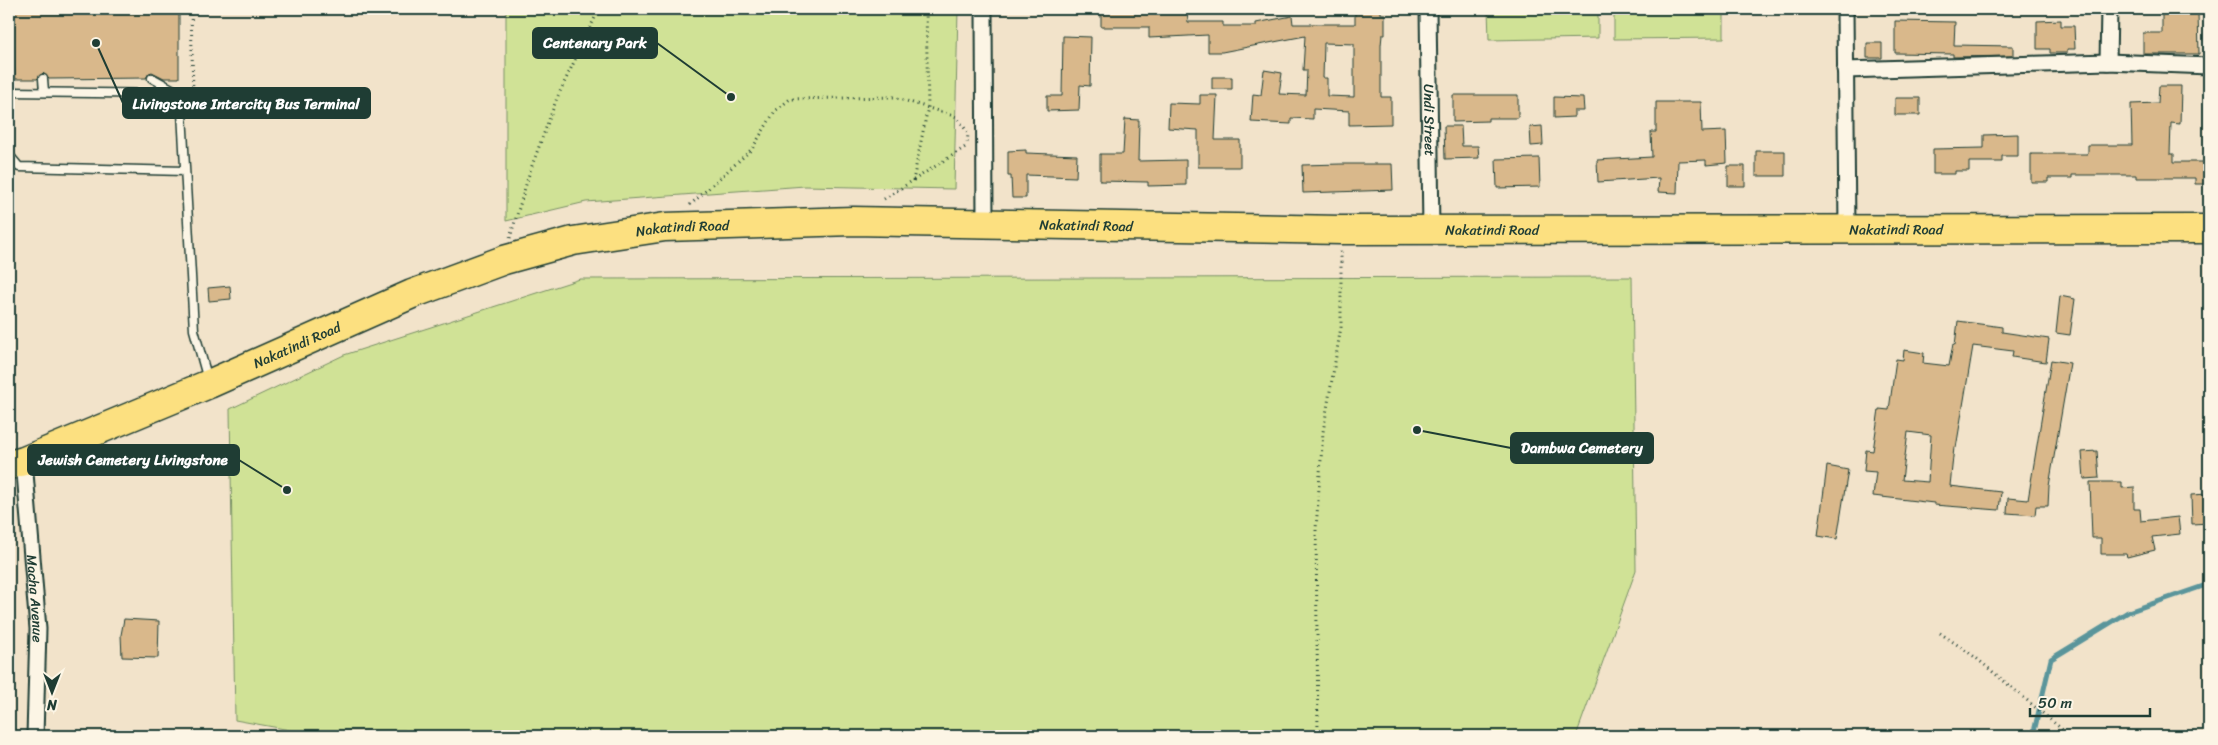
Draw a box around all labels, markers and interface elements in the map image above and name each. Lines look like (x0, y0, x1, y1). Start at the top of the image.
callout: Centenary Park (533, 28, 657, 58)
text: Centenary Park (542, 30, 648, 56)
street label: Undi Street (1417, 84, 1442, 156)
callout: Livingstone Intercity Bus Terminal (123, 88, 370, 118)
text: Livingstone Intercity Bus Terminal (132, 91, 360, 117)
street label: Nakatindi Road (634, 212, 731, 244)
street label: Nakatindi Road (1039, 212, 1135, 239)
street label: Nakatindi Road (1445, 217, 1541, 242)
street label: Nakatindi Road (1849, 217, 1945, 242)
street label: Nakatindi Road (249, 314, 346, 375)
callout: Dambwa Cemetery (1511, 433, 1653, 463)
text: Dambwa Cemetery (1521, 435, 1644, 461)
callout: Jewish Cemetery Livingstone (28, 445, 239, 475)
text: Jewish Cemetery Livingstone (37, 447, 229, 473)
street label: Macha Avenue (19, 554, 51, 643)
north arrow (28, 668, 78, 718)
scale bar (2030, 685, 2150, 717)
text: 50 m (2038, 690, 2073, 716)
text: N (47, 692, 58, 717)

